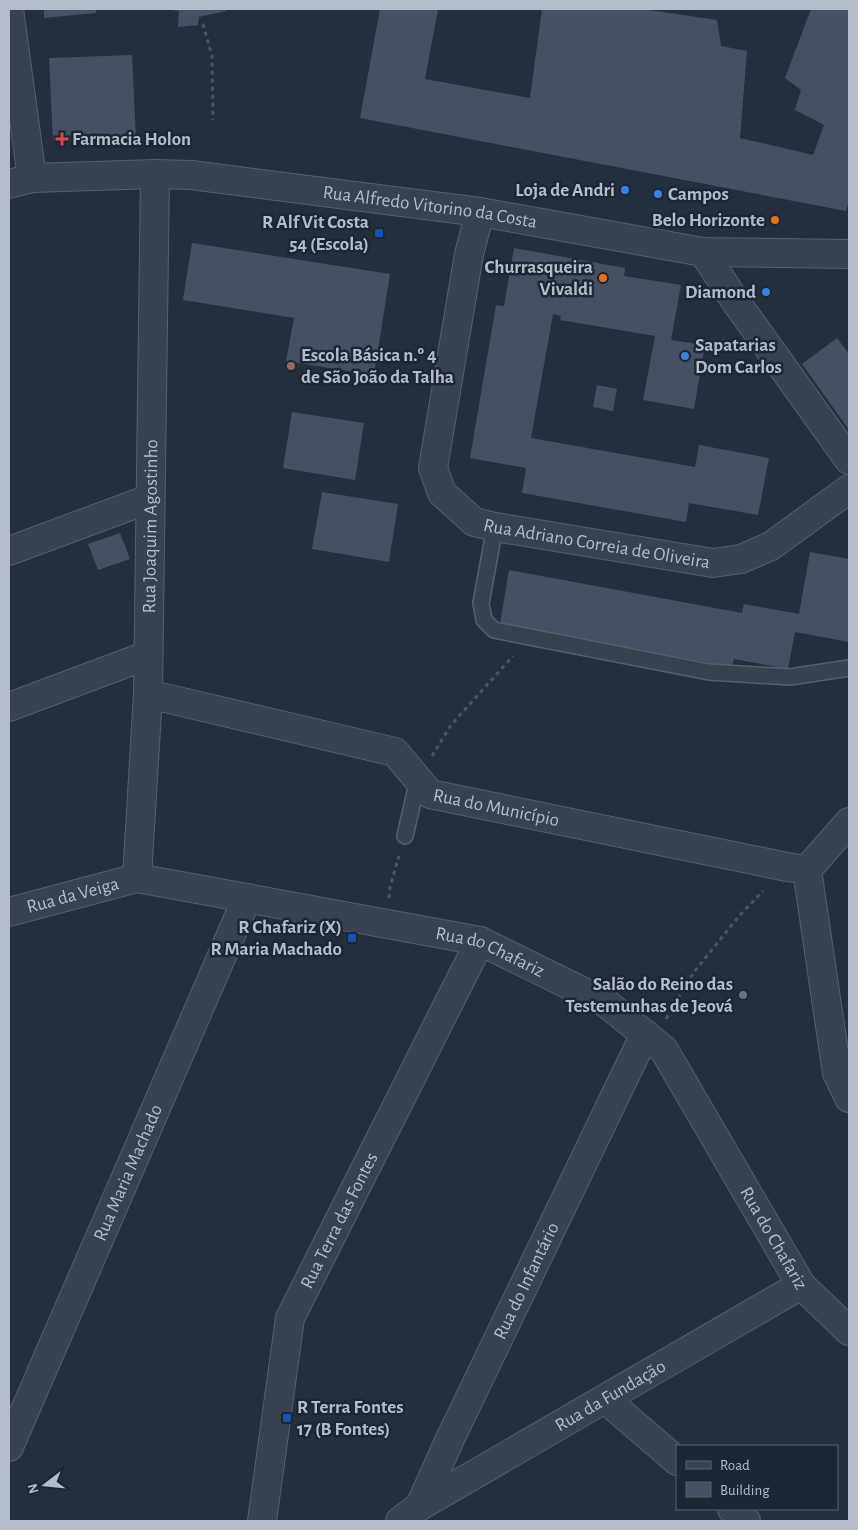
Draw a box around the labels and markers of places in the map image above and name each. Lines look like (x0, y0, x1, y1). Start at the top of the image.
place label: Farmacia Holon (72, 130, 191, 149)
marker: Farmacia Holon (56, 133, 68, 145)
place label: Loja de Andri (515, 181, 615, 200)
marker: Loja de Andri (619, 184, 631, 196)
place label: Campos (668, 185, 729, 204)
marker: Campos (652, 188, 664, 200)
place label: Belo Horizonte (652, 211, 765, 230)
place label: R Alf Vit Costa 54 (Escola) (262, 213, 369, 254)
marker: Belo Horizonte (769, 214, 781, 226)
marker: R Alf Vit Costa 54 (Escola) (373, 227, 385, 239)
place label: Churrasqueira Vivaldi (484, 258, 593, 299)
marker: Churrasqueira Vivaldi (597, 272, 609, 284)
place label: Diamond (685, 283, 756, 302)
marker: Diamond (760, 286, 772, 298)
place label: Sapatarias Dom Carlos (695, 336, 782, 377)
place label: Escola Básica n.º 4 de São João da Talha (301, 346, 454, 387)
marker: Sapatarias Dom Carlos (679, 350, 691, 362)
marker: Escola Básica n.º 4 de São João da Talha (285, 360, 297, 372)
place label: R Chafariz (X) R Maria Machado (210, 918, 342, 959)
marker: R Chafariz (X) R Maria Machado (346, 932, 358, 944)
place label: Salão do Reino das Testemunhas de Jeová (565, 975, 733, 1016)
marker: Salão do Reino das Testemunhas de Jeová (737, 989, 749, 1001)
place label: R Terra Fontes 17 (B Fontes) (297, 1398, 404, 1439)
marker: R Terra Fontes 17 (B Fontes) (281, 1412, 293, 1424)

